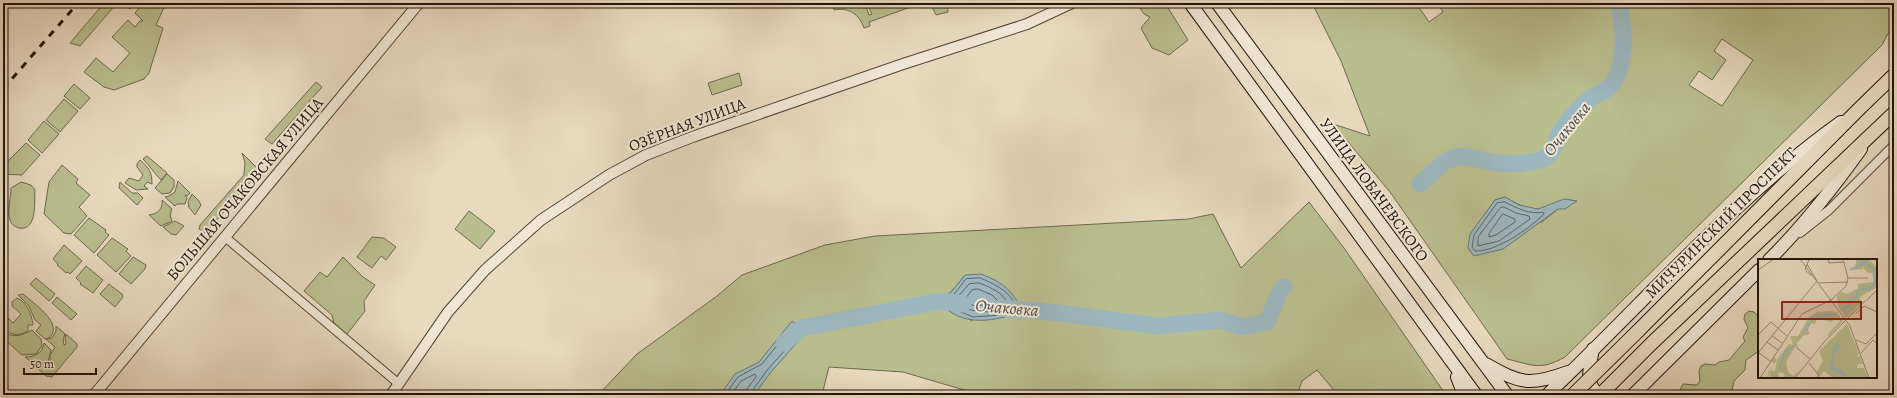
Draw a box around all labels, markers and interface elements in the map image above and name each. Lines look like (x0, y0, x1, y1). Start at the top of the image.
street label: БОЛЬШАЯ ОЧАКОВСКАЯ УЛИЦА (162, 92, 329, 285)
street label: ОЗЁРНАЯ УЛИЦА (625, 92, 749, 157)
water label: Очаковка (1538, 97, 1596, 161)
street label: УЛИЦА ЛОБАЧЕВСКОГО (1314, 114, 1434, 266)
street label: МИЧУРИНСКИЙ ПРОСПЕКТ (1640, 142, 1802, 304)
inset map (1758, 259, 1877, 378)
water label: Очаковка (974, 294, 1040, 322)
scale bar (24, 350, 96, 376)
text: 50 m (30, 356, 54, 372)

